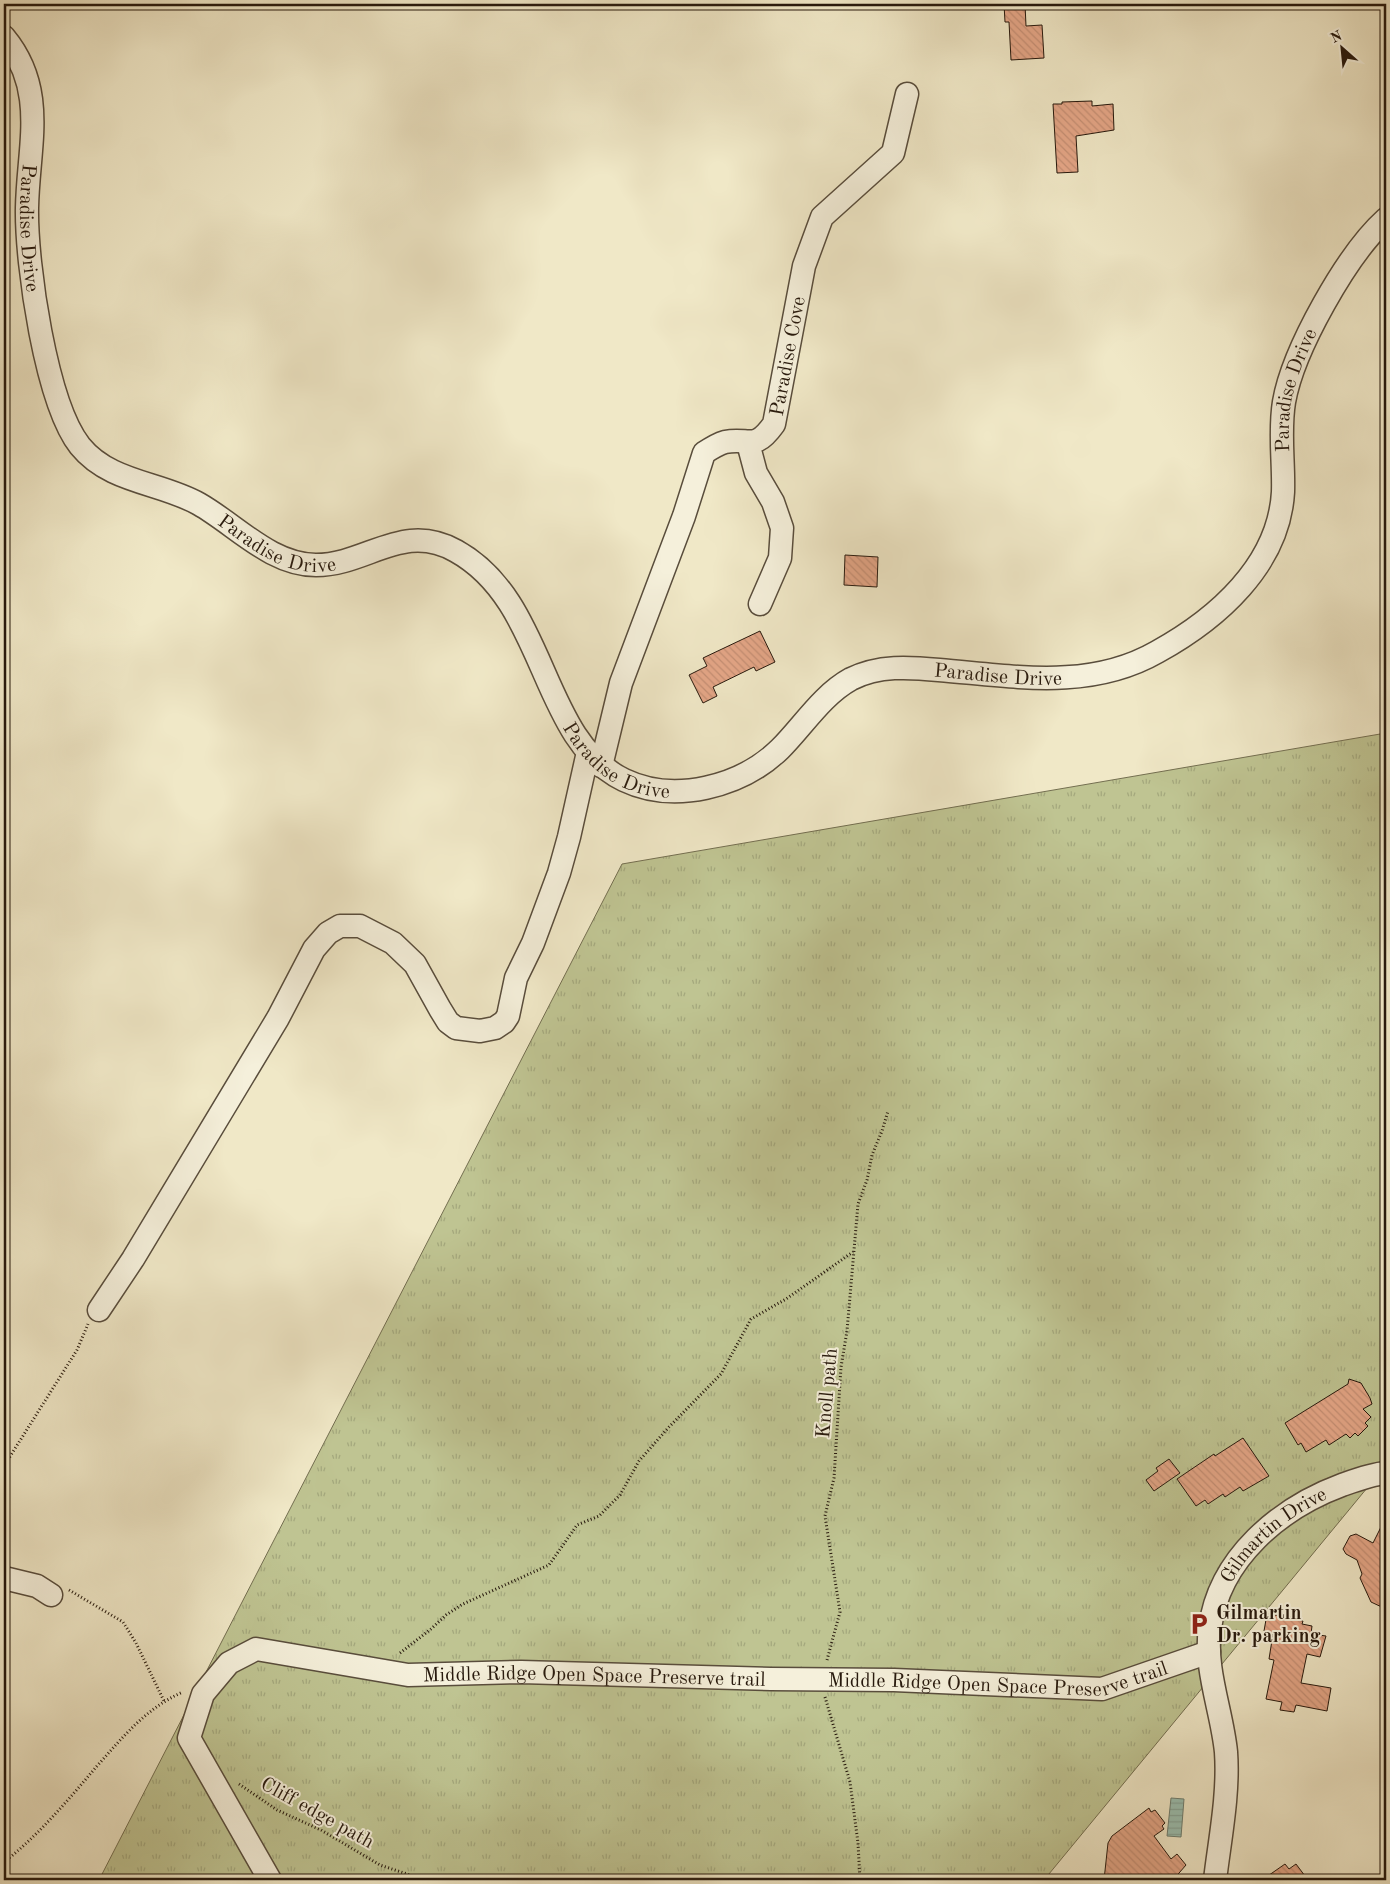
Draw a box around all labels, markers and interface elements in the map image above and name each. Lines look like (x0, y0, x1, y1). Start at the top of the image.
north arrow (1318, 22, 1368, 72)
text: N (1329, 29, 1345, 46)
street label: Paradise Drive (15, 163, 42, 293)
street label: Paradise Cove (768, 295, 810, 418)
street label: Paradise Drive (1274, 326, 1321, 452)
street label: Paradise Drive (213, 512, 338, 577)
street label: Paradise Drive (933, 662, 1062, 690)
street label: Paradise Drive (558, 719, 670, 803)
street label: Knoll path (814, 1347, 842, 1439)
street label: Gilmartin Drive (1218, 1485, 1330, 1587)
place label: Gilmartin Dr. parking (1216, 1604, 1321, 1647)
parking icon: Gilmartin Dr. parking (1186, 1611, 1212, 1637)
street label: Middle Ridge Open Space Preserve trail (828, 1659, 1170, 1701)
street label: Middle Ridge Open Space Preserve trail (423, 1664, 766, 1691)
street label: Cliff edge path (257, 1774, 377, 1853)

